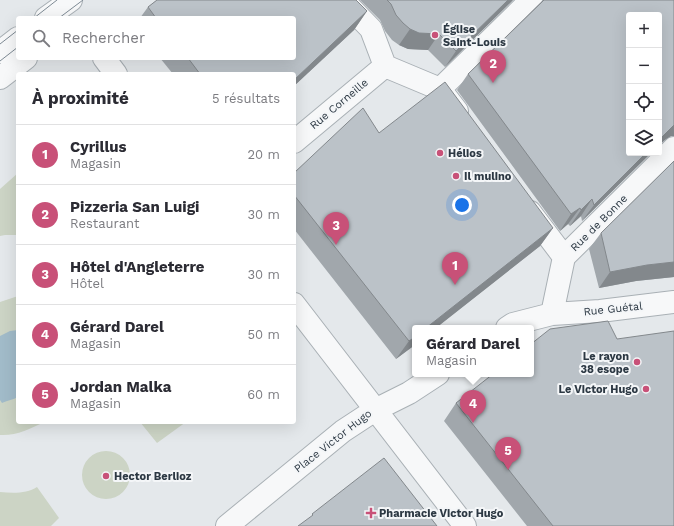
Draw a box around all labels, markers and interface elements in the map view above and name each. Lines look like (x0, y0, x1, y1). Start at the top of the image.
map controls (626, 12, 662, 156)
button: + (626, 12, 662, 48)
search box (16, 16, 296, 60)
place label: Église Saint-Louis (443, 23, 506, 49)
icon: search (30, 27, 52, 49)
text: Rechercher (62, 29, 145, 47)
marker: Église Saint-Louis (430, 30, 440, 40)
button: − (626, 48, 662, 84)
pin: 2 (480, 50, 506, 83)
street label: Rue Corneille (307, 76, 371, 132)
button: locate (626, 84, 662, 120)
text: À proximité (32, 88, 129, 108)
text: 5 résultats (212, 91, 280, 106)
button: layers (626, 120, 662, 156)
text: Cyrillus (70, 138, 127, 156)
text: 1 (42, 147, 48, 162)
text: 20 m (248, 147, 280, 162)
place label: Hélios (448, 147, 482, 160)
marker: Hélios (435, 148, 445, 158)
text: Magasin (70, 156, 121, 171)
place label: Il mulino (464, 170, 512, 183)
marker: Il mulino (451, 171, 461, 181)
street label: Rue de Bonne (568, 192, 630, 254)
your location (452, 195, 472, 215)
text: Pizzeria San Luigi (70, 198, 199, 216)
text: 2 (41, 207, 49, 222)
text: 30 m (248, 207, 280, 222)
pin: 3 (323, 212, 349, 245)
text: Restaurant (70, 216, 140, 231)
pin: 1 (442, 252, 468, 285)
text: Hôtel d'Angleterre (70, 258, 204, 276)
text: 3 (41, 267, 49, 282)
text: 30 m (248, 267, 280, 282)
text: Hôtel (70, 276, 104, 291)
street label: Rue Guétal (583, 299, 644, 319)
text: Gérard Darel (70, 318, 164, 336)
popup (412, 325, 534, 377)
text: 4 (41, 327, 49, 342)
text: 50 m (248, 327, 280, 342)
text: Gérard Darel (426, 335, 520, 353)
text: Magasin (70, 336, 121, 351)
place label: Le rayon 38 esope (580, 350, 629, 376)
text: Magasin (426, 353, 477, 368)
marker: Le rayon 38 esope (632, 357, 642, 367)
text: Jordan Malka (70, 378, 171, 396)
place label: Le Victor Hugo (559, 383, 638, 396)
marker: Le Victor Hugo (641, 384, 651, 394)
text: 5 (41, 387, 49, 402)
text: 60 m (247, 387, 280, 402)
pin: 4 (460, 390, 486, 423)
text: Magasin (70, 396, 121, 411)
street label: Place Victor Hugo (292, 407, 374, 475)
pin: 5 (495, 437, 521, 470)
place label: Hector Berlioz (114, 470, 192, 483)
marker: Hector Berlioz (101, 471, 111, 481)
place label: Pharmacie Victor Hugo (379, 507, 504, 520)
marker: Pharmacie Victor Hugo (366, 508, 376, 518)

